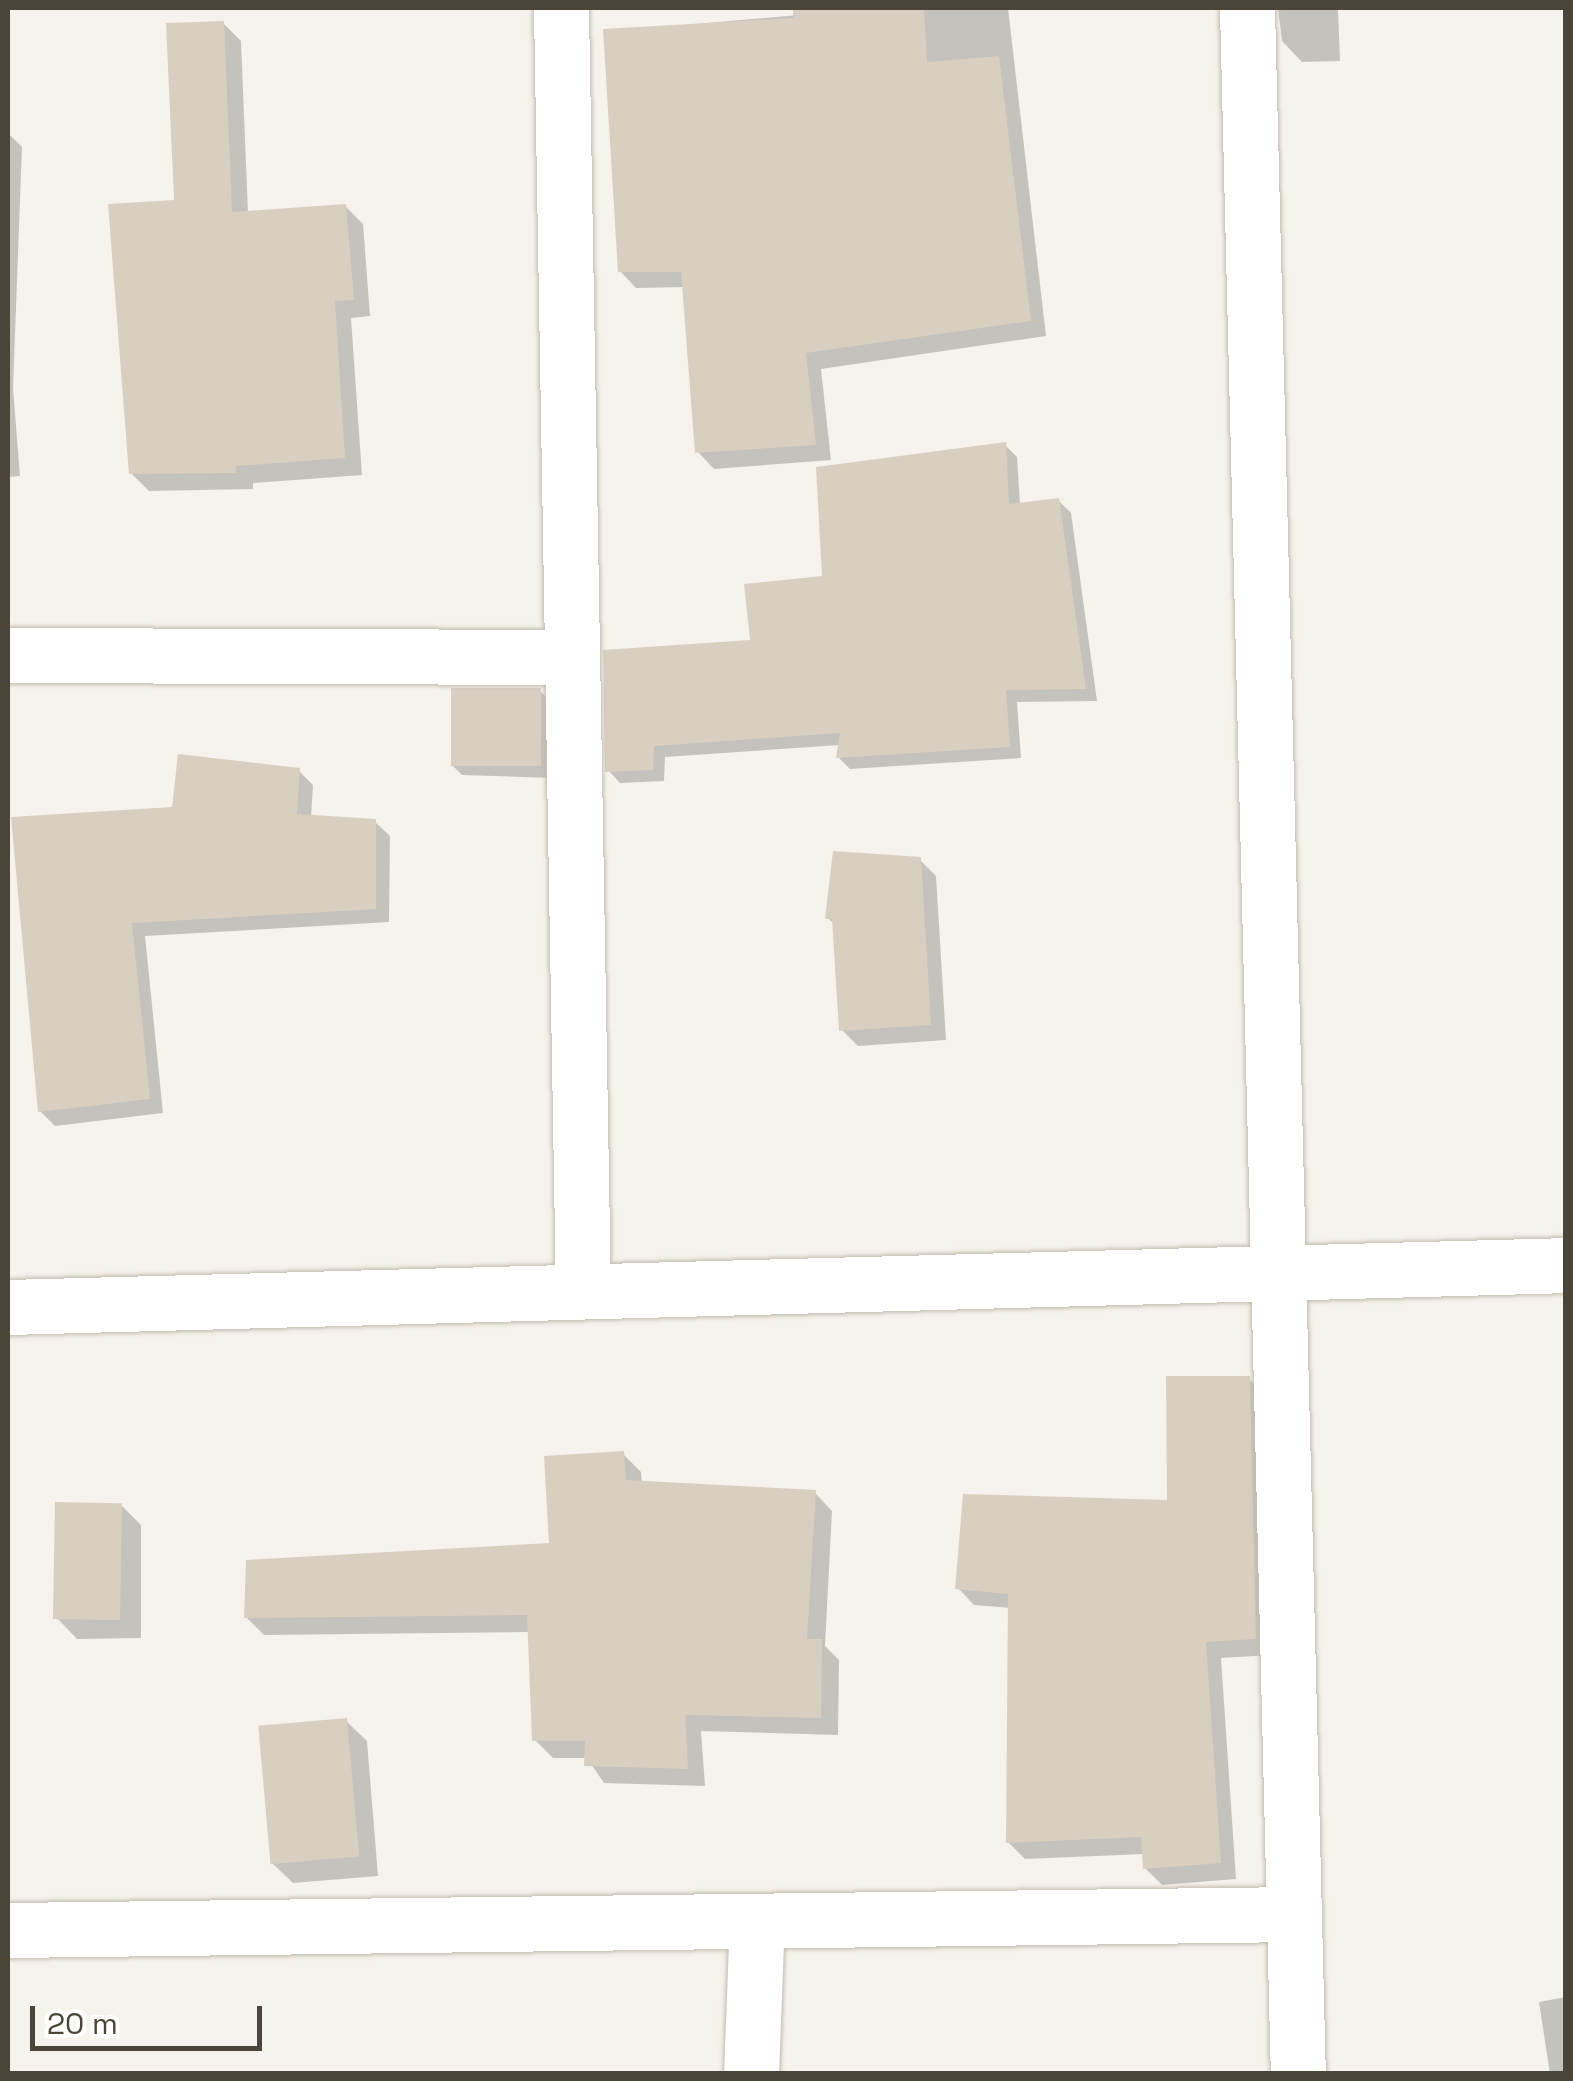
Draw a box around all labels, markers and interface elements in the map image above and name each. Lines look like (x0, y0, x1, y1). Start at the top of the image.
scale bar (35, 1986, 268, 2048)
text: 20 m (47, 2004, 118, 2043)

